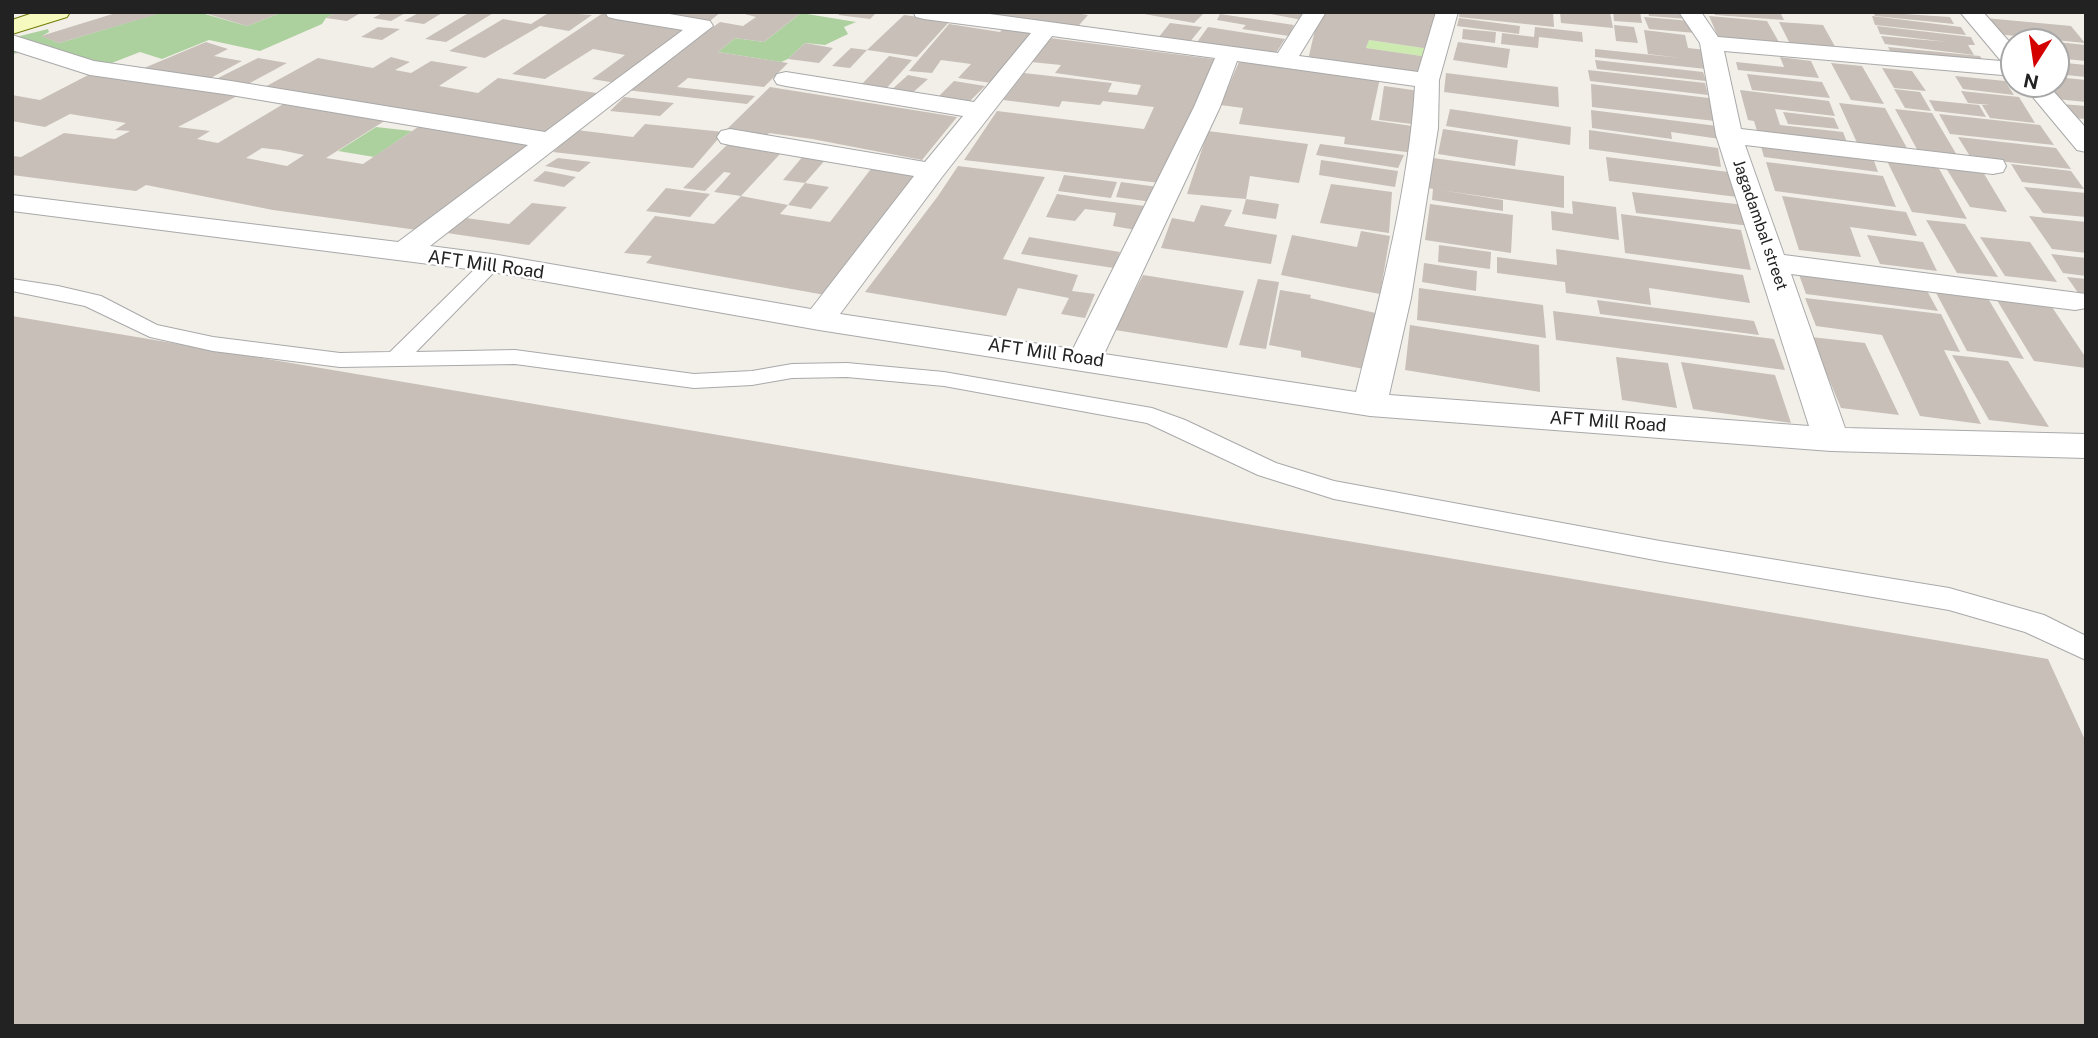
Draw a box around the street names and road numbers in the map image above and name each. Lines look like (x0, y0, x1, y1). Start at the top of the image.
street label: Jagadambal street (1729, 157, 1791, 293)
street label: AFT Mill Road (426, 246, 546, 284)
street label: AFT Mill Road (986, 334, 1106, 372)
street label: AFT Mill Road (1549, 407, 1667, 437)

